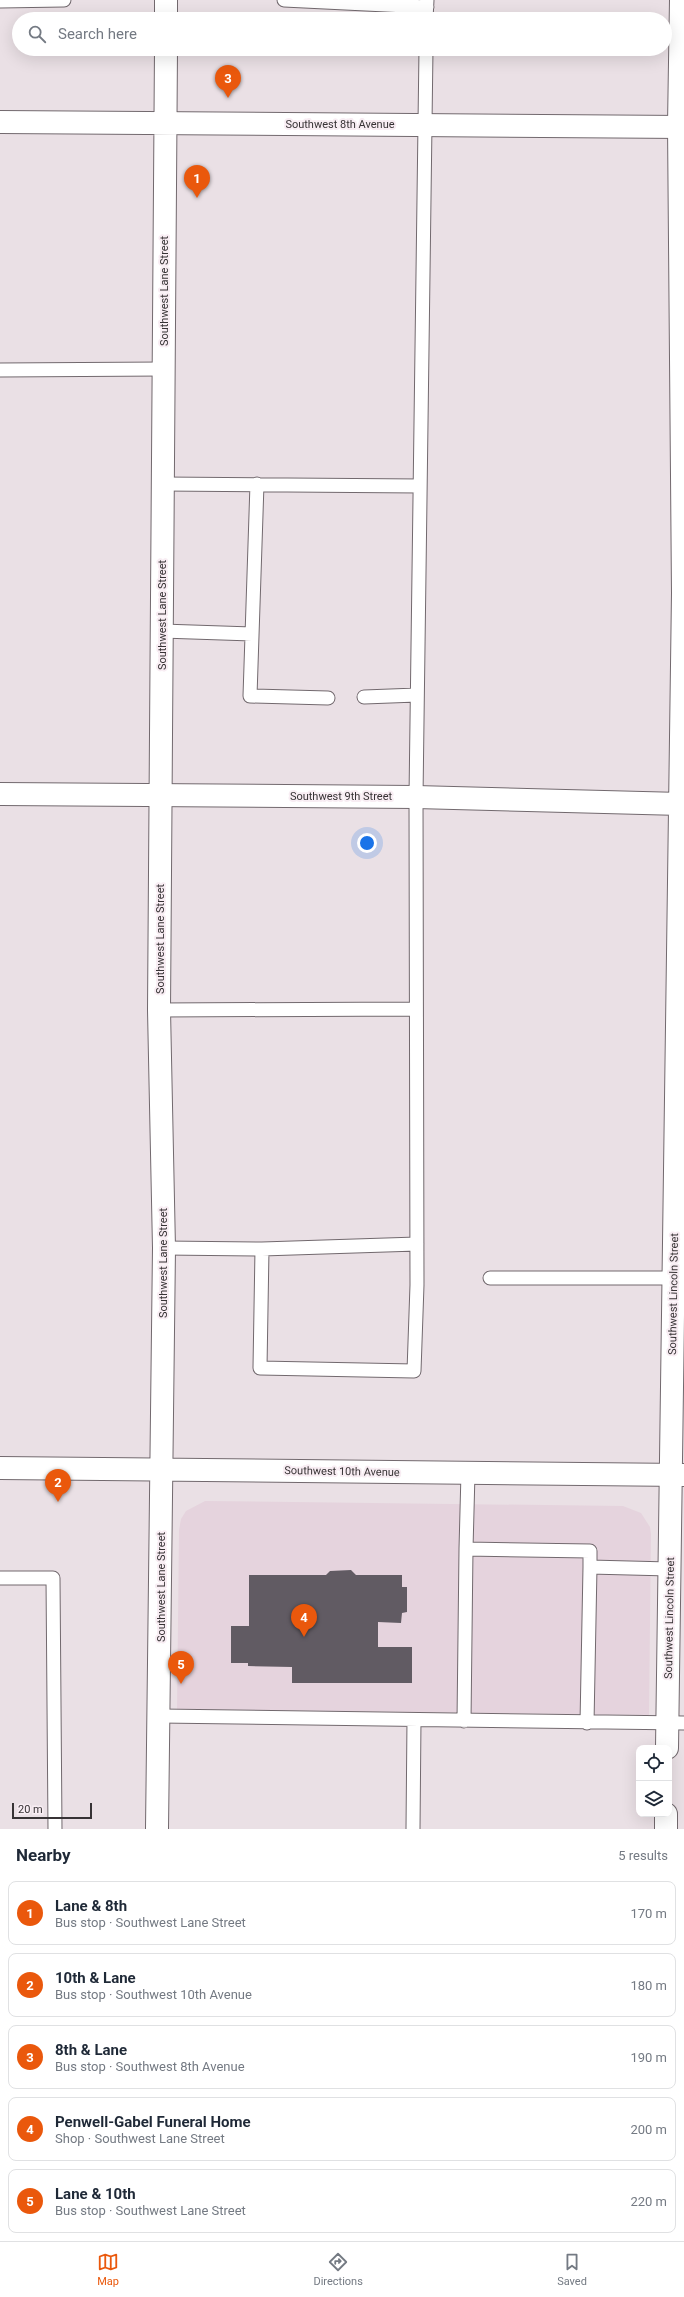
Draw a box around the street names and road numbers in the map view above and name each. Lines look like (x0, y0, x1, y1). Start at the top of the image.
street label: Southwest 8th Avenue (285, 118, 395, 131)
street label: Southwest Lane Street (158, 236, 171, 346)
street label: Southwest Lane Street (156, 560, 169, 670)
street label: Southwest 9th Street (290, 790, 393, 803)
street label: Southwest Lane Street (154, 884, 167, 994)
street label: Southwest Lane Street (157, 1208, 170, 1318)
street label: Southwest Lincoln Street (666, 1233, 681, 1355)
street label: Southwest 10th Avenue (284, 1464, 400, 1479)
street label: Southwest Lane Street (155, 1532, 168, 1642)
street label: Southwest Lincoln Street (662, 1557, 677, 1679)

